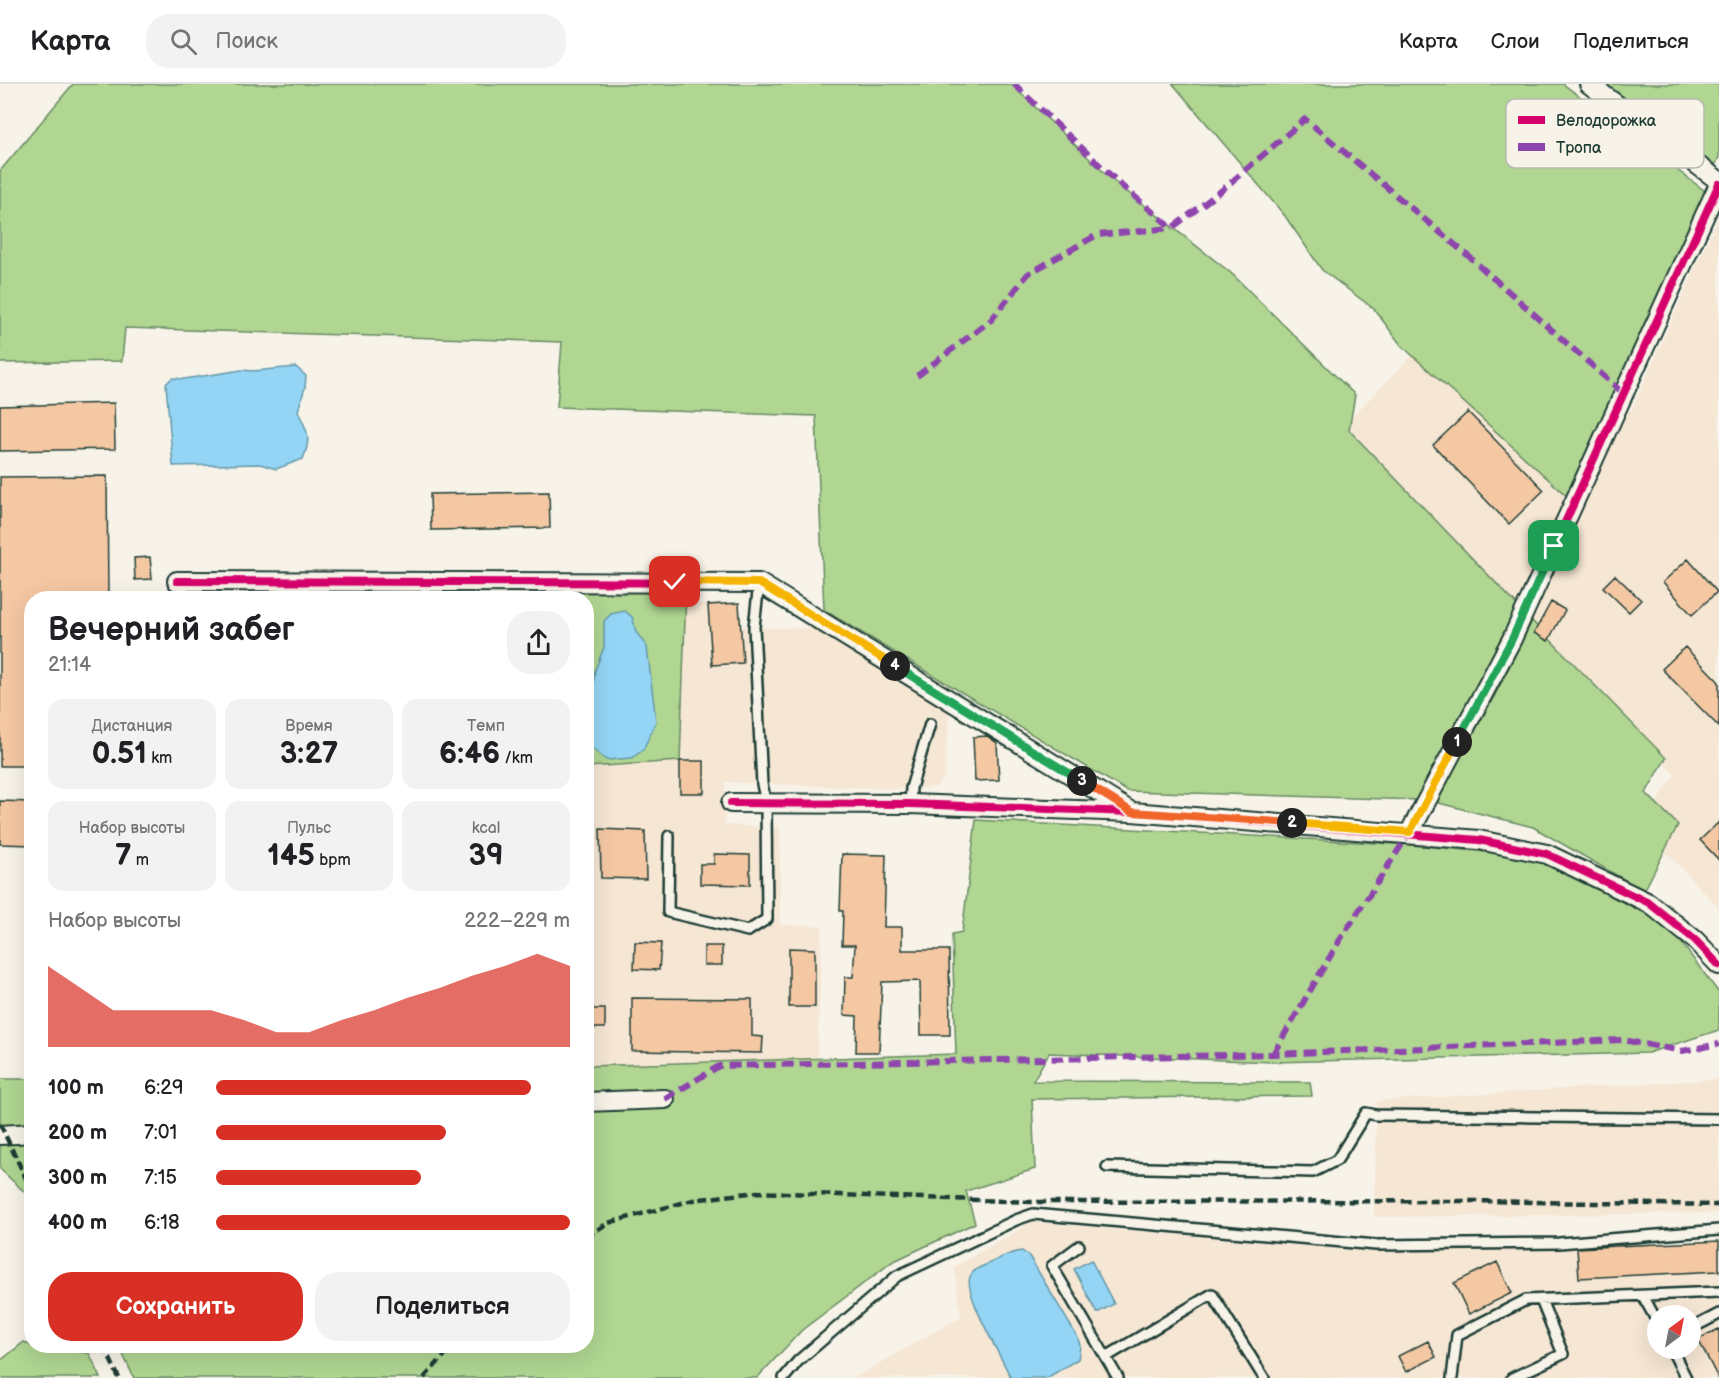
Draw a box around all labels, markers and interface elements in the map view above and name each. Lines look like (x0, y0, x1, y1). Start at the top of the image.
search box (146, 14, 566, 68)
text: Карта (30, 25, 110, 58)
icon: search (167, 25, 200, 58)
text: Поиск (215, 28, 278, 55)
text: Карта (1399, 29, 1458, 54)
text: Слои (1491, 29, 1540, 54)
text: Поделиться (1573, 29, 1689, 54)
legend (1506, 99, 1704, 168)
text: Велодорожка (1556, 112, 1657, 131)
text: Тропа (1556, 139, 1602, 158)
pin (1528, 520, 1579, 571)
icon: arrive (1537, 529, 1570, 562)
pin (649, 556, 700, 607)
icon: check (658, 565, 691, 598)
text: Вечерний забег (48, 610, 295, 650)
button: share (507, 611, 570, 674)
pin: 4 (880, 651, 910, 681)
text: 21:14 (48, 653, 91, 677)
text: 4 (890, 656, 900, 675)
text: Дистанция (92, 717, 172, 736)
text: Время (285, 717, 333, 736)
text: Темп (467, 717, 505, 736)
pin: 1 (1442, 727, 1472, 757)
text: 1 (1454, 732, 1460, 751)
text: 0.51 (92, 736, 147, 772)
text: 3:27 (280, 736, 338, 772)
text: 6:46 (439, 736, 500, 772)
text: km (147, 749, 172, 768)
text: /km (500, 749, 533, 768)
pin: 3 (1067, 766, 1097, 796)
text: 3 (1077, 771, 1087, 790)
pin: 2 (1277, 808, 1307, 838)
text: 2 (1287, 813, 1297, 832)
text: Набор высоты (79, 819, 185, 838)
text: Пульс (287, 819, 331, 838)
text: kcal (472, 819, 500, 838)
text: 7 (115, 838, 132, 874)
text: 145 (267, 838, 315, 874)
text: 39 (468, 838, 504, 874)
text: m (132, 851, 149, 870)
text: bpm (315, 851, 351, 870)
text: Набор высоты (48, 909, 181, 933)
text: 222–229 m (464, 909, 570, 933)
text: 100 m (48, 1076, 104, 1100)
text: 6:29 (144, 1076, 184, 1100)
text: 200 m (48, 1121, 107, 1145)
text: 7:01 (144, 1121, 177, 1145)
text: 300 m (48, 1166, 107, 1190)
text: 7:15 (144, 1166, 177, 1190)
text: 400 m (48, 1211, 107, 1235)
text: 6:18 (144, 1211, 180, 1235)
button: Сохранить (48, 1272, 303, 1341)
button: Поделиться (315, 1272, 570, 1341)
north arrow (1647, 1305, 1701, 1359)
map controls (1647, 1305, 1701, 1359)

